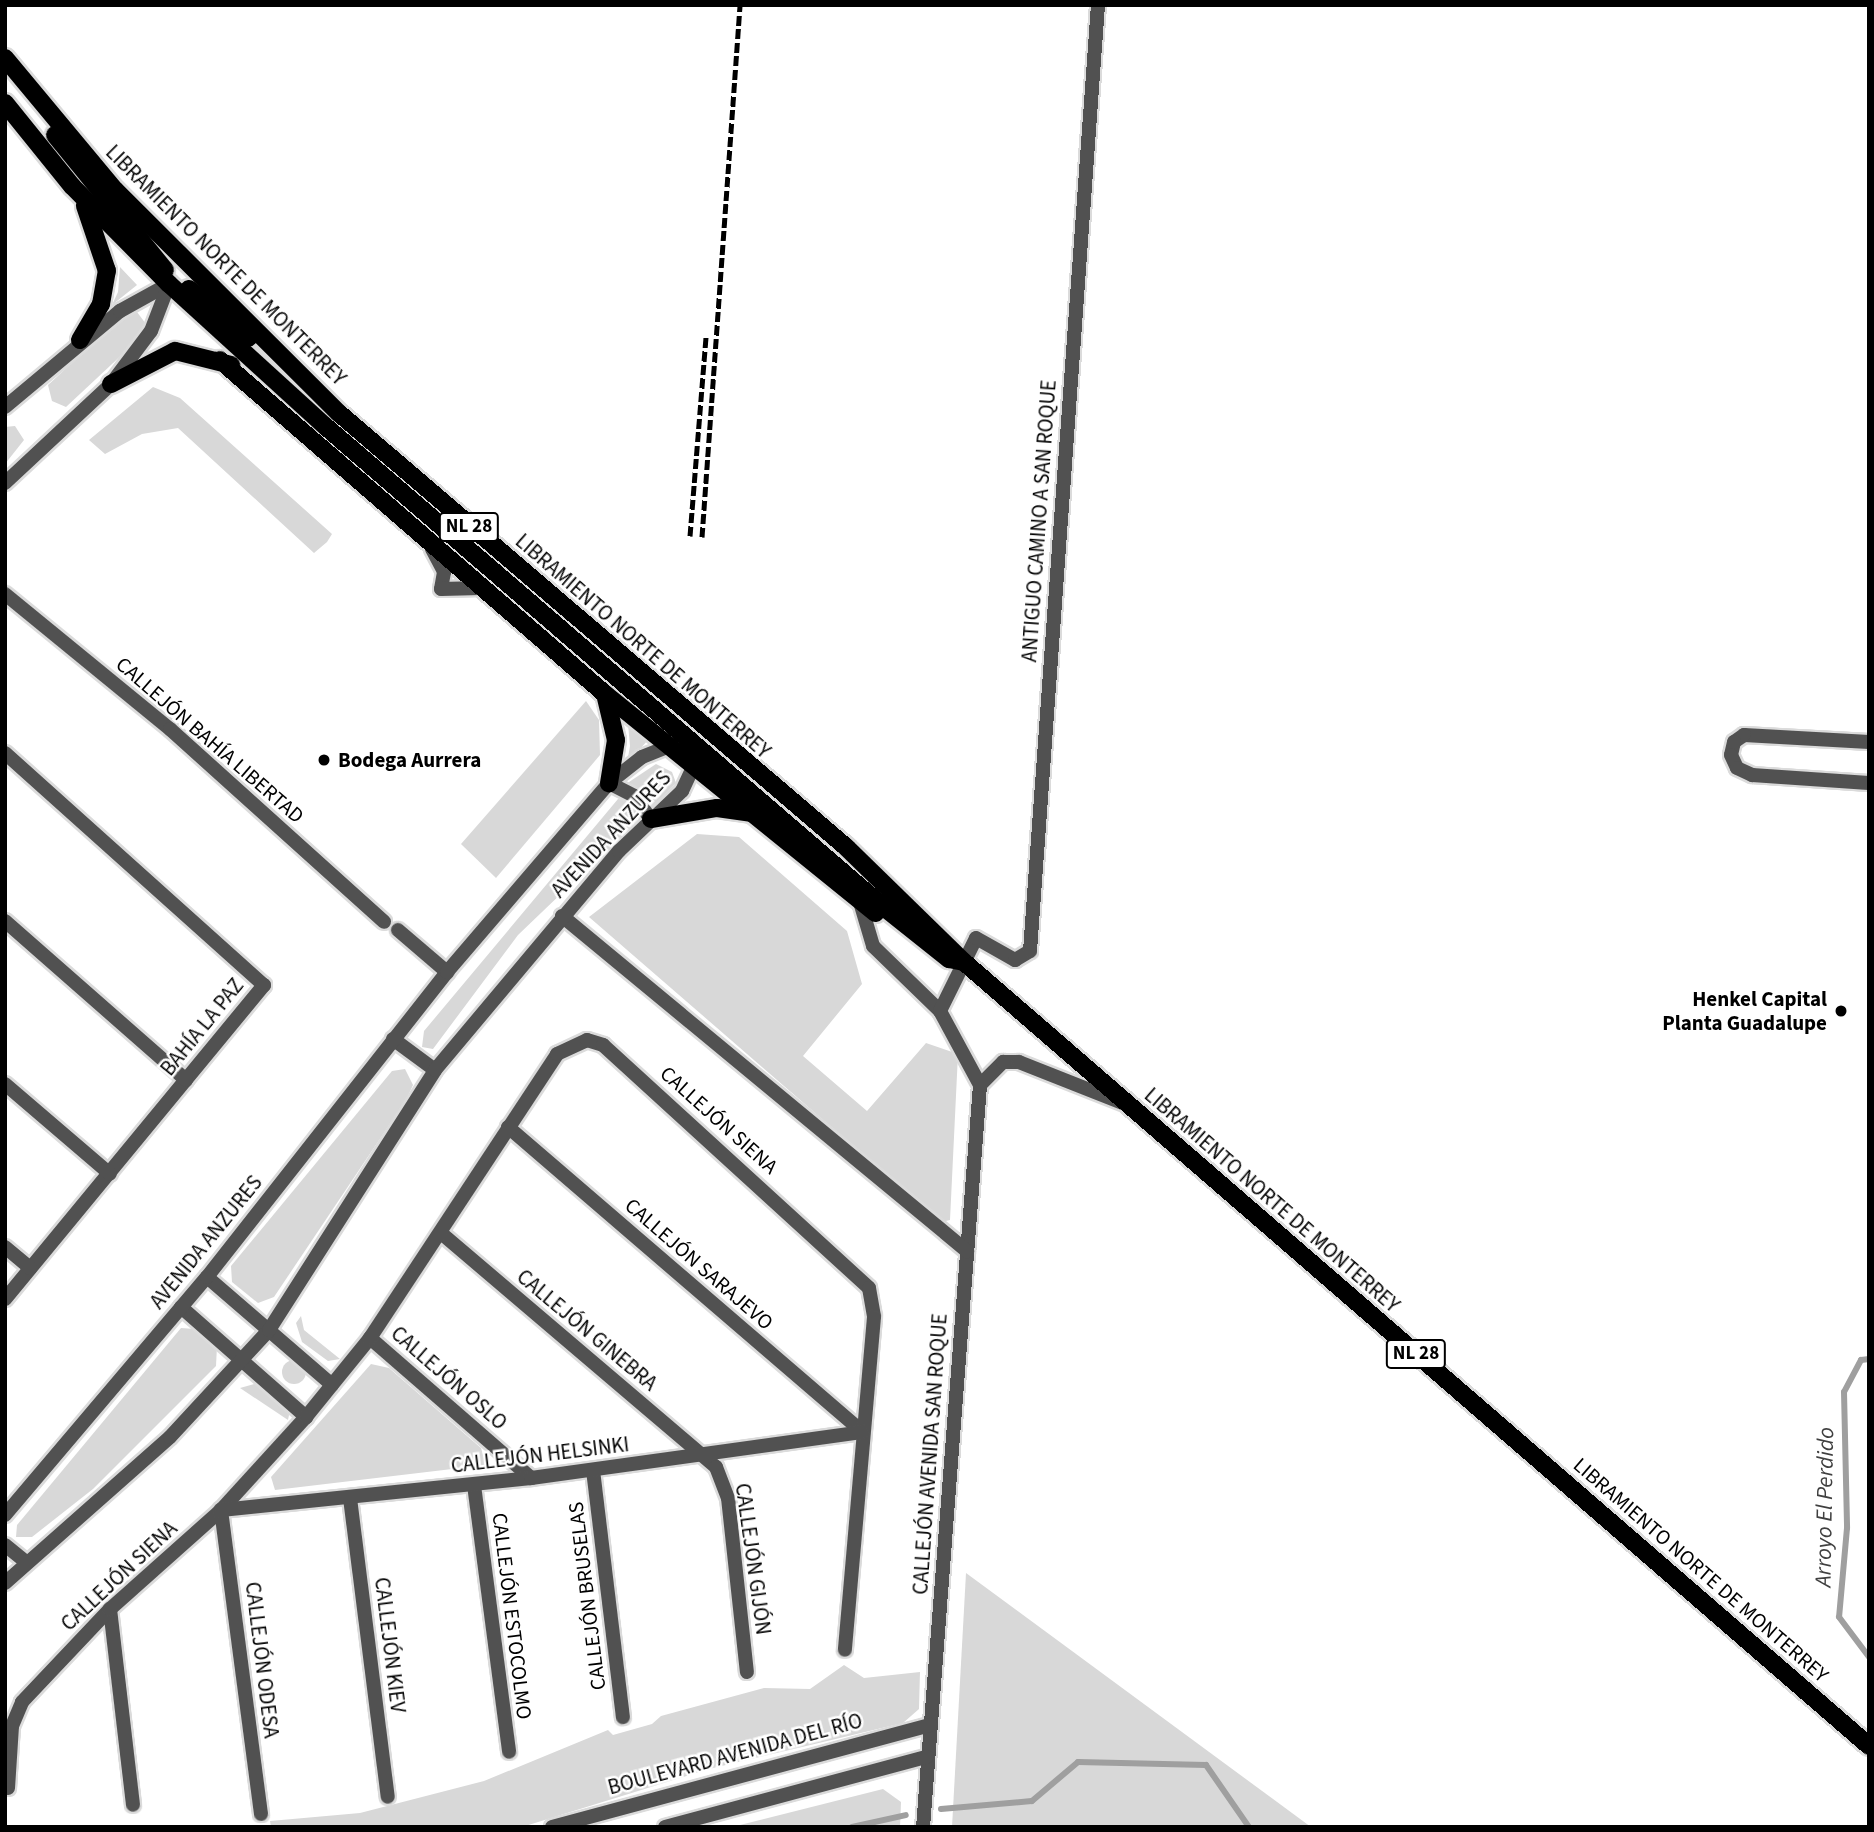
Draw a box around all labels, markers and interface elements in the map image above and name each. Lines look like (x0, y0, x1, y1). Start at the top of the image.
street label: LIBRAMIENTO NORTE DE MONTERREY (101, 140, 351, 390)
street label: ANTIGUO CAMINO A SAN ROQUE (1017, 379, 1061, 663)
road number: NL 28 (438, 512, 500, 542)
street label: LIBRAMIENTO NORTE DE MONTERREY (510, 528, 776, 764)
street label: CALLEJÓN BAHÍA LIBERTAD (111, 652, 309, 828)
place label: Bodega Aurrera (338, 747, 481, 773)
marker: Bodega Aurrera (316, 752, 332, 768)
street label: AVENIDA ANZURES (546, 765, 676, 903)
street label: BAHÍA LA PAZ (155, 973, 249, 1081)
place label: Henkel Capital Planta Guadalupe (1662, 986, 1827, 1036)
marker: Henkel Capital Planta Guadalupe (1833, 1003, 1849, 1019)
street label: CALLEJÓN SIENA (655, 1061, 783, 1179)
street label: LIBRAMIENTO NORTE DE MONTERREY (1139, 1082, 1405, 1318)
street label: AVENIDA ANZURES (145, 1170, 267, 1314)
street label: CALLEJÓN SARAJEVO (620, 1193, 778, 1335)
street label: CALLEJÓN GINEBRA (512, 1264, 662, 1396)
street label: CALLEJÓN AVENIDA SAN ROQUE (908, 1312, 952, 1596)
street label: CALLEJÓN OSLO (386, 1321, 512, 1435)
road number: NL 28 (1384, 1338, 1448, 1370)
water label: Arroyo El Perdido (1810, 1427, 1840, 1587)
street label: CALLEJÓN HELSINKI (450, 1432, 630, 1478)
street label: LIBRAMIENTO NORTE DE MONTERREY (1568, 1452, 1834, 1688)
street label: CALLEJÓN GIJÓN (730, 1482, 776, 1636)
street label: CALLEJÓN BRUSELAS (563, 1500, 611, 1692)
street label: CALLEJÓN ESTOCOLMO (487, 1511, 537, 1721)
street label: CALLEJÓN SIENA (56, 1516, 182, 1636)
street label: CALLEJÓN KIEV (369, 1576, 411, 1714)
street label: CALLEJÓN ODESA (240, 1580, 284, 1740)
street label: BOULEVARD AVENIDA DEL RÍO (605, 1708, 865, 1800)

